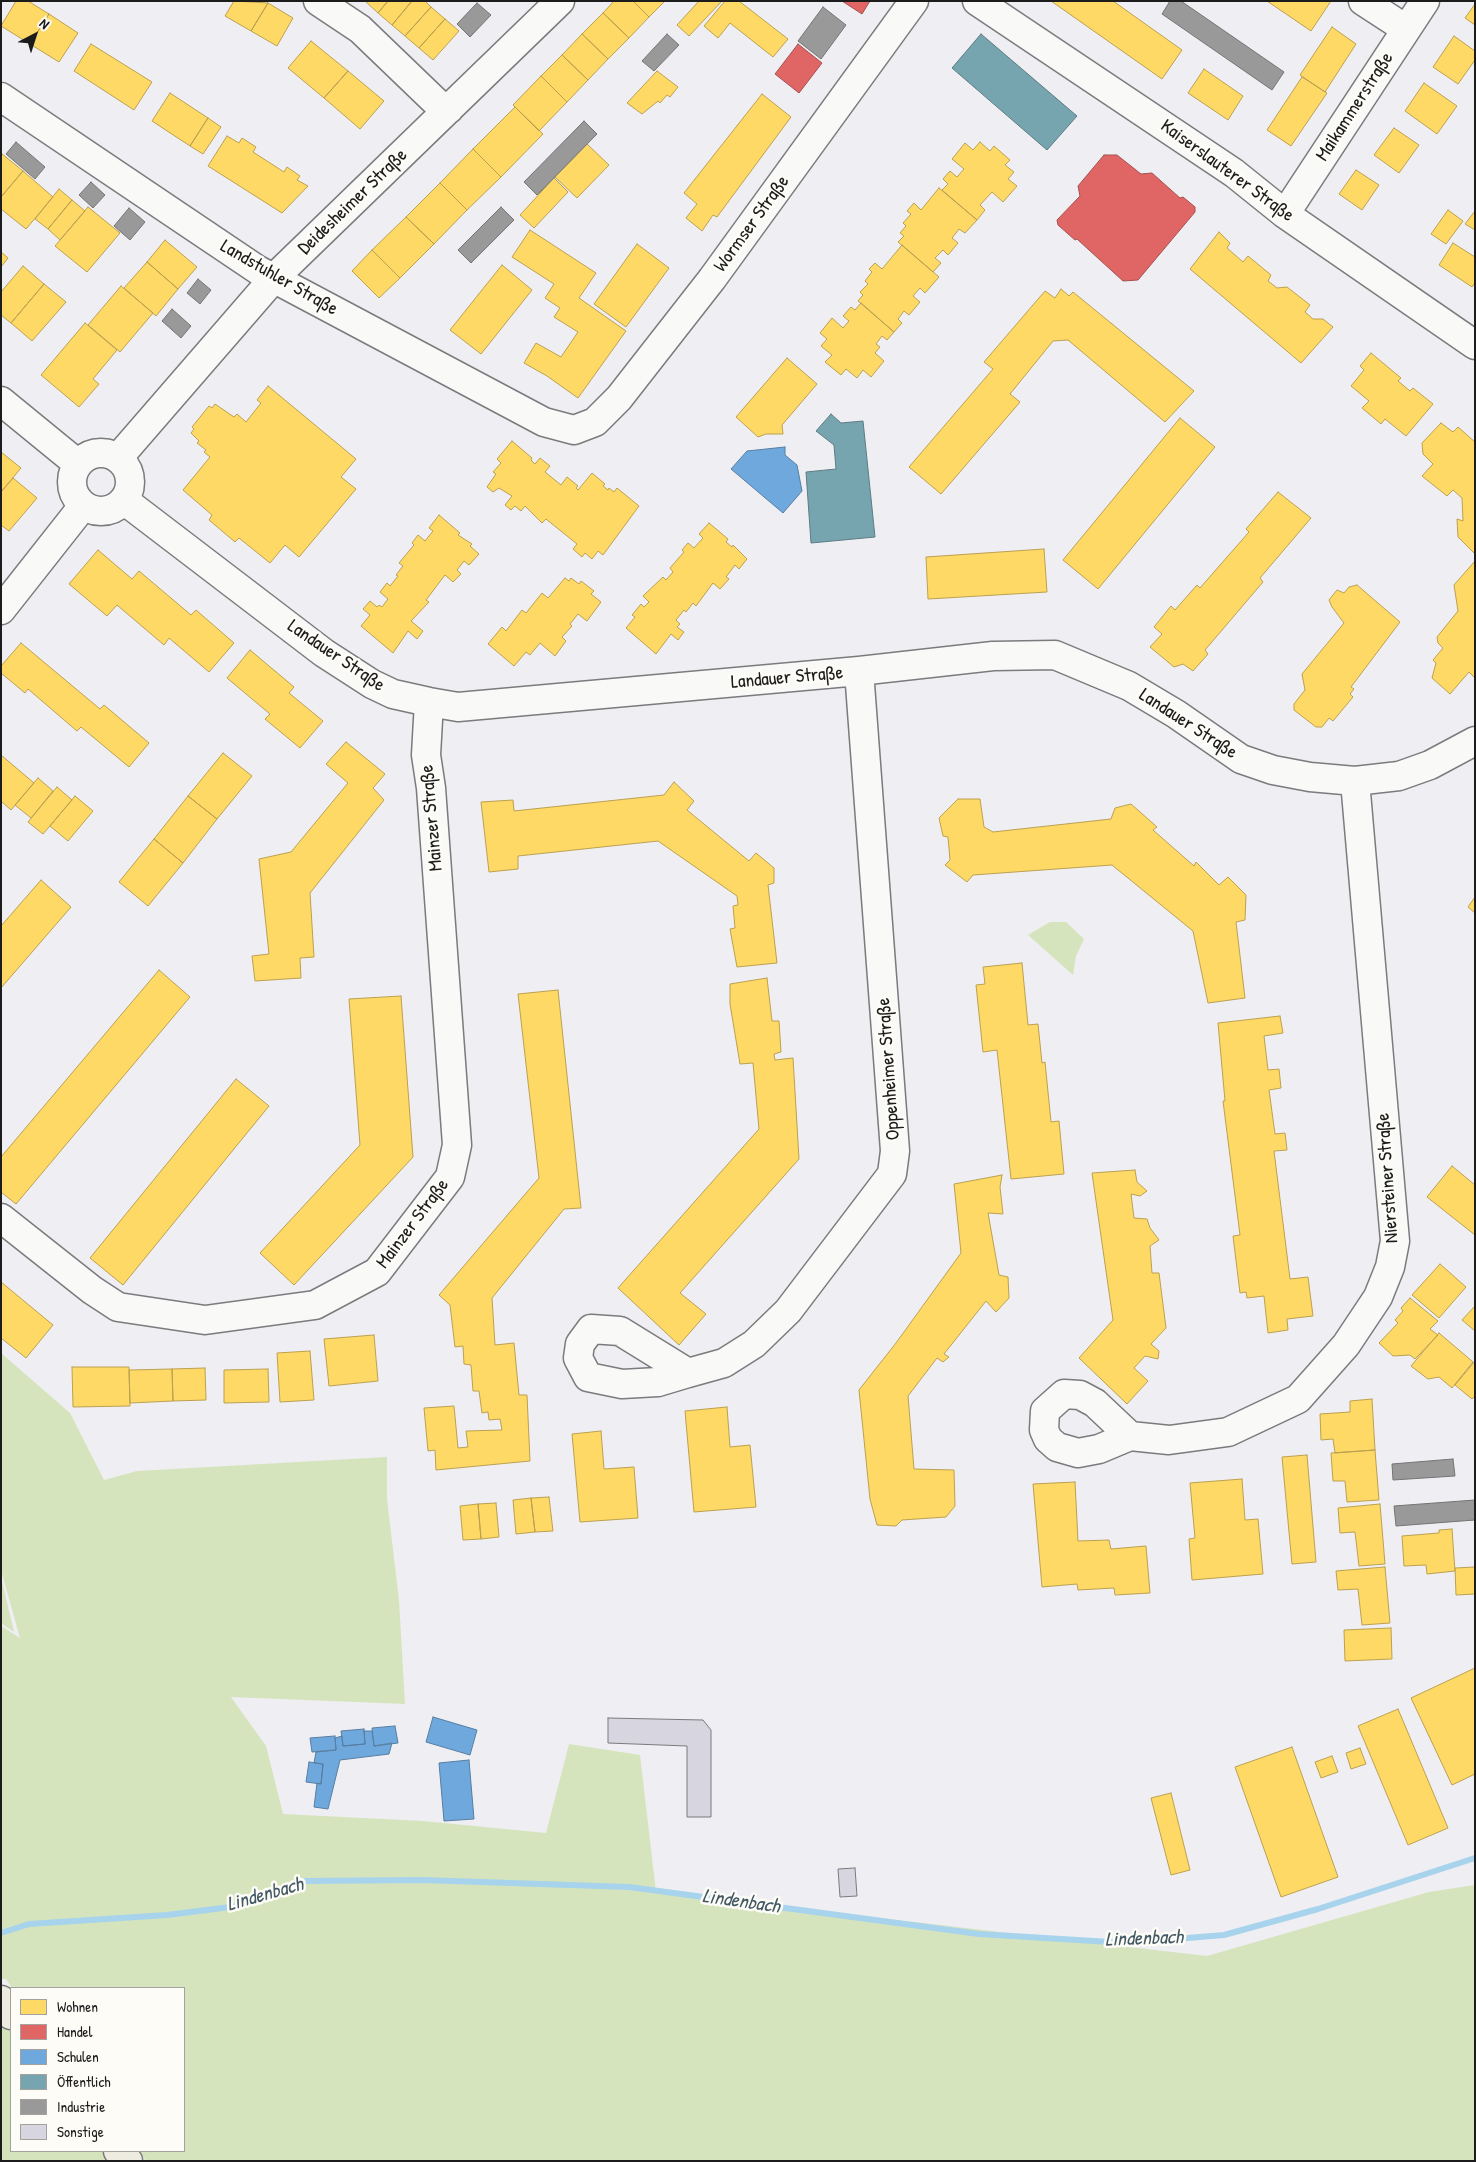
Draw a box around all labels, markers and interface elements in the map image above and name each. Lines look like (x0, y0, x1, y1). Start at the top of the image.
north arrow (10, 10, 60, 60)
text: N (36, 13, 54, 33)
street label: Maikammerstraße (1311, 48, 1399, 166)
street label: Kaiserslauterer Straße (1156, 115, 1298, 227)
street label: Deidesheimer Straße (294, 144, 412, 260)
street label: Wormser Straße (709, 171, 795, 277)
street label: Landstuhler Straße (216, 235, 342, 321)
street label: Landauer Straße (283, 615, 389, 697)
street label: Landauer Straße (730, 662, 844, 694)
street label: Landauer Straße (1135, 684, 1241, 764)
street label: Mainzer Straße (416, 764, 448, 872)
street label: Oppenheimer Straße (873, 997, 905, 1141)
street label: Niersteiner Straße (1372, 1112, 1404, 1244)
street label: Mainzer Straße (372, 1175, 454, 1273)
water label: Lindenbach (224, 1873, 306, 1917)
water label: Lindenbach (701, 1885, 781, 1919)
water label: Lindenbach (1105, 1926, 1183, 1952)
legend (10, 1987, 185, 2152)
text: Wohnen (57, 1996, 98, 2017)
text: Handel (57, 2021, 93, 2042)
text: Schulen (57, 2046, 99, 2067)
text: Öffentlich (57, 2071, 111, 2092)
text: Industrie (57, 2096, 105, 2117)
text: Sonstige (57, 2121, 104, 2142)

